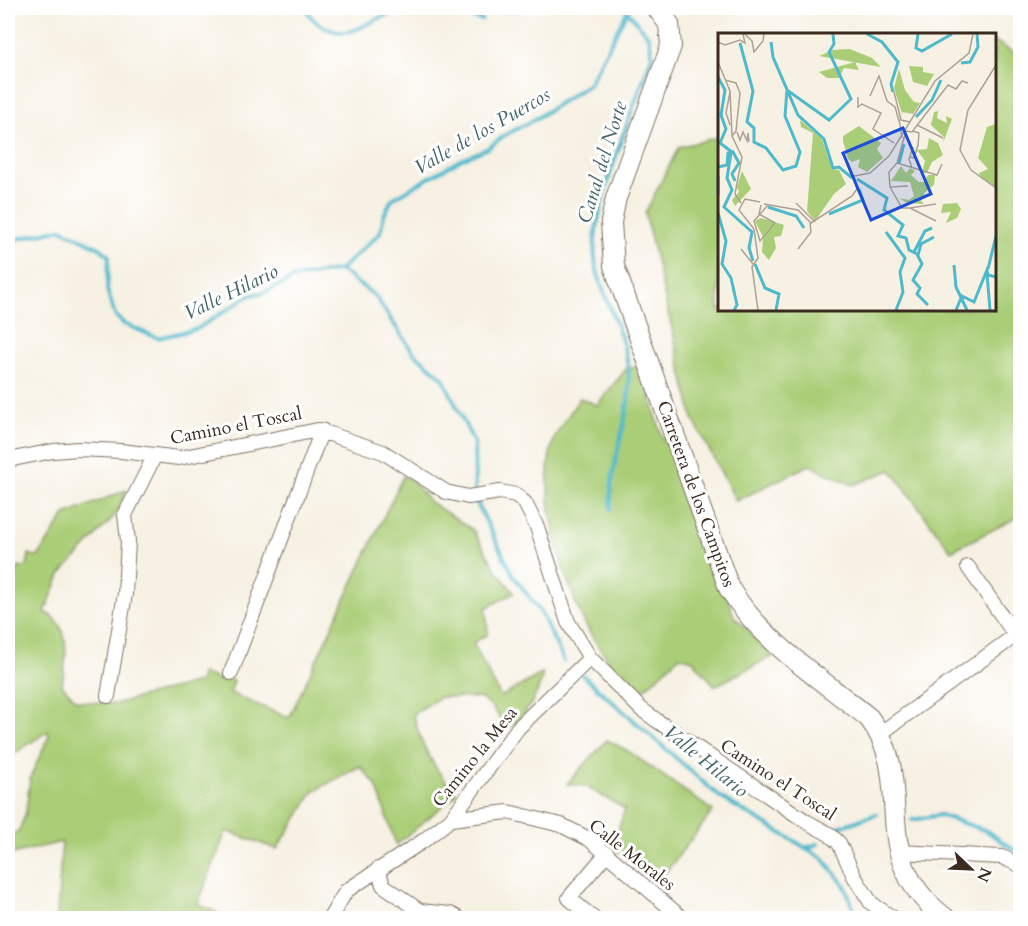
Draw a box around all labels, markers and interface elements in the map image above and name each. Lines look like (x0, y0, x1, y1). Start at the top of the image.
inset map (718, 33, 995, 310)
water label: Valle de los Puercos (409, 81, 555, 181)
water label: Canal del Norte (571, 97, 633, 226)
water label: Valle Hilario (179, 258, 283, 326)
street label: Carretera de los Campitos (651, 397, 741, 591)
street label: Camino el Toscal (168, 401, 304, 451)
street label: Camino la Mesa (427, 701, 523, 813)
water label: Valle Hilario (658, 718, 754, 804)
street label: Camino el Toscal (715, 733, 841, 827)
street label: Calle Morales (584, 813, 680, 897)
north arrow (941, 839, 1001, 899)
text: N (971, 864, 997, 885)

